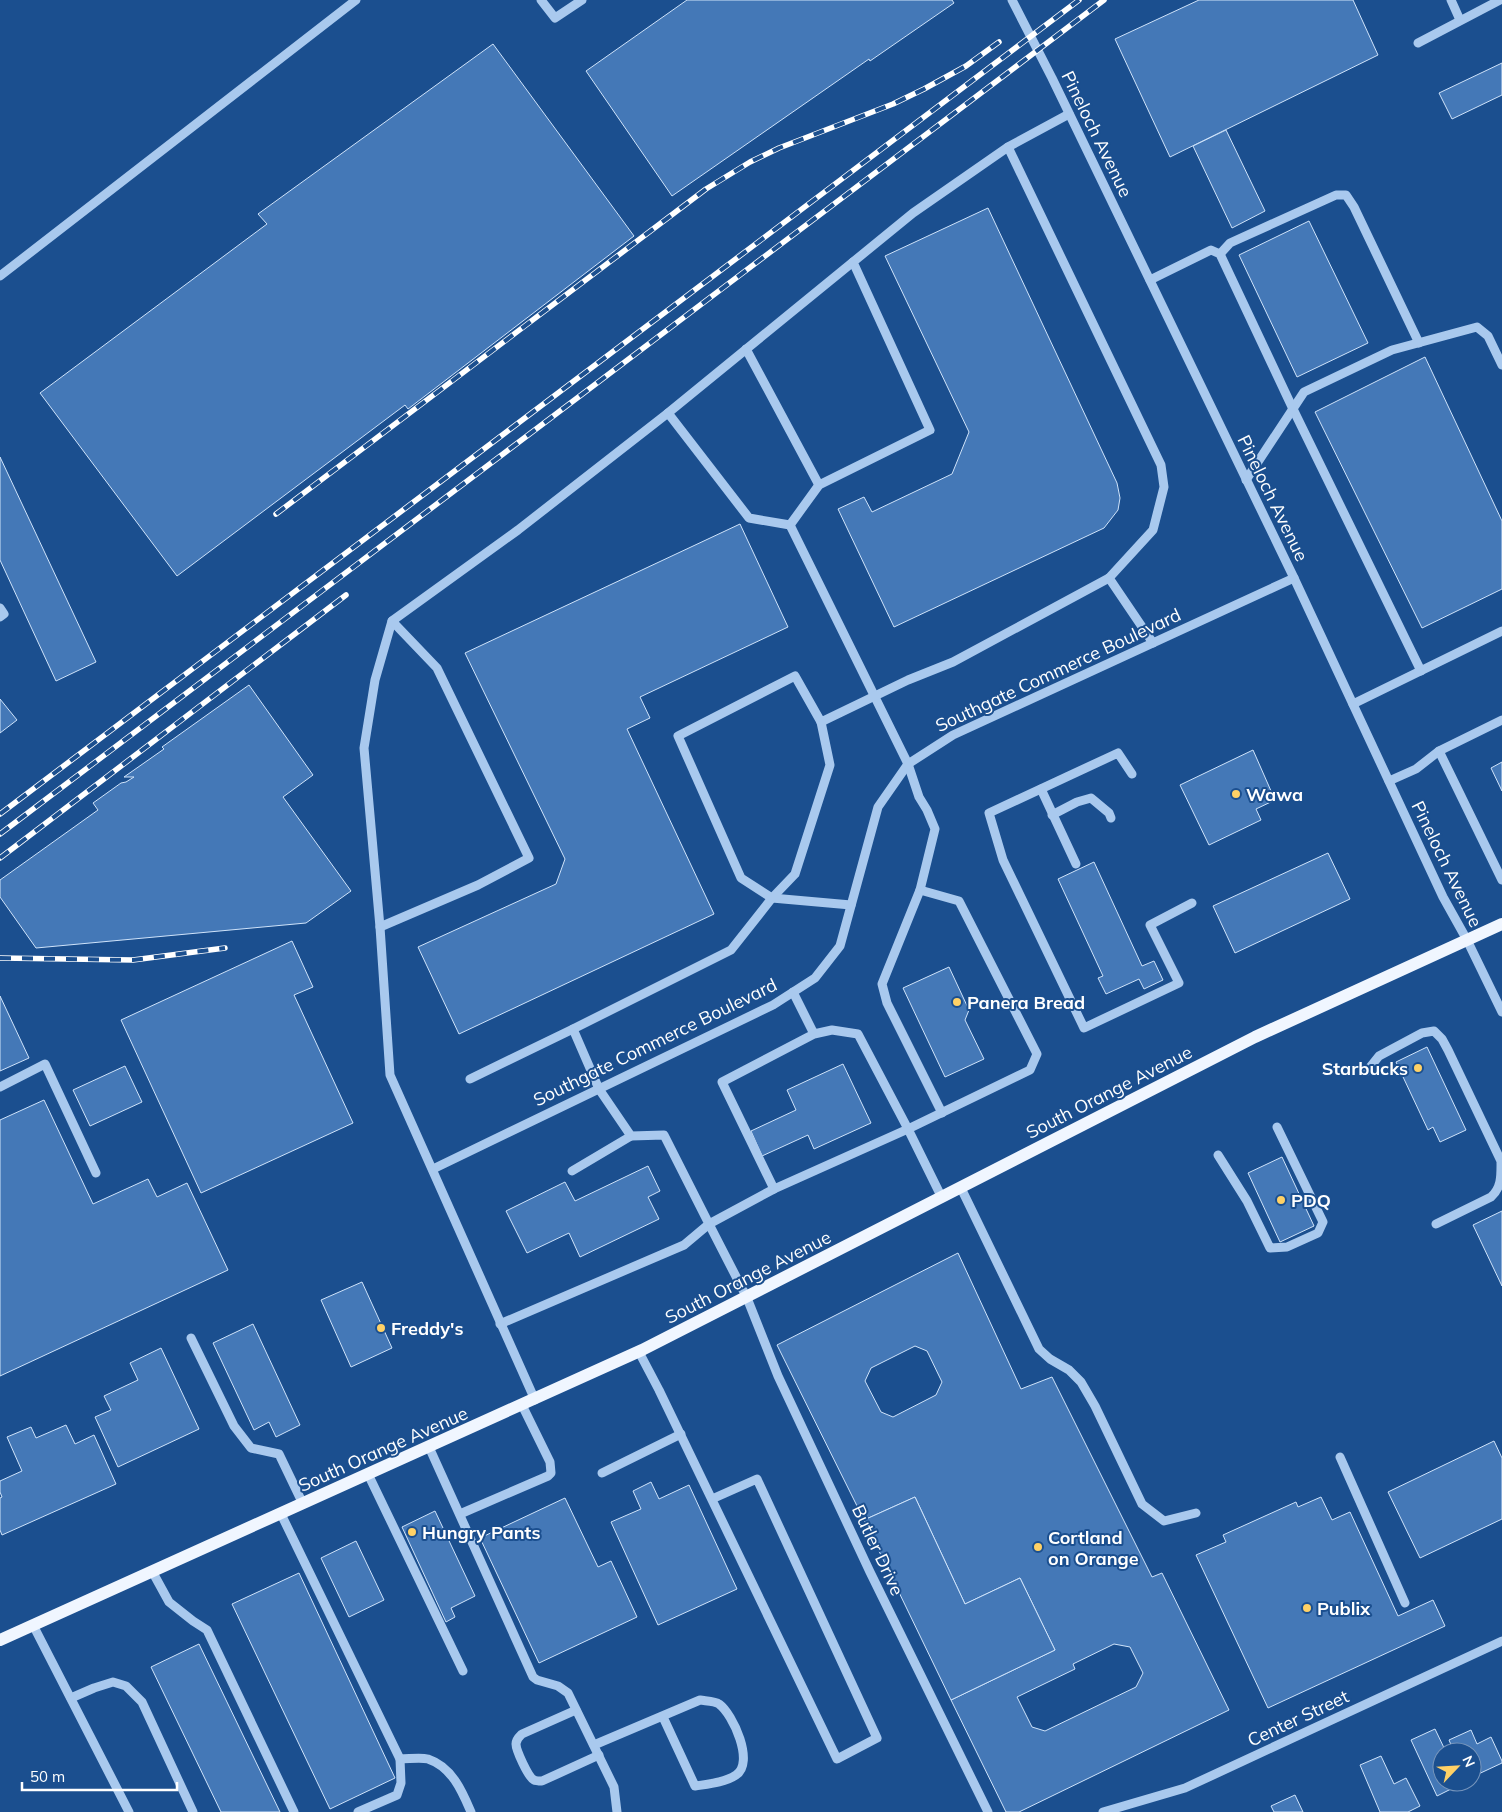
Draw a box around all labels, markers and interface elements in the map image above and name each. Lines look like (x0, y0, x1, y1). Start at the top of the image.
street label: Pineloch Avenue (1056, 67, 1138, 201)
street label: Pineloch Avenue (1232, 431, 1314, 565)
street label: Southgate Commerce Boulevard (932, 603, 1184, 737)
place label: Wawa (1246, 783, 1303, 806)
marker: Wawa (1230, 788, 1242, 800)
street label: Pineloch Avenue (1406, 797, 1488, 931)
street label: Southgate Commerce Boulevard (529, 973, 781, 1111)
place label: Panera Bread (967, 991, 1085, 1014)
marker: Panera Bread (951, 996, 963, 1008)
street label: South Orange Avenue (1022, 1040, 1196, 1144)
place label: Starbucks (1322, 1057, 1408, 1080)
marker: Starbucks (1412, 1062, 1424, 1074)
place label: PDQ (1291, 1189, 1331, 1212)
marker: PDQ (1275, 1194, 1287, 1206)
street label: South Orange Avenue (661, 1225, 835, 1329)
place label: Freddy's (391, 1317, 463, 1340)
marker: Freddy's (375, 1322, 387, 1334)
street label: South Orange Avenue (295, 1401, 471, 1497)
street label: Butler Drive (847, 1501, 909, 1599)
place label: Hungry Pants (422, 1521, 540, 1544)
marker: Hungry Pants (406, 1526, 418, 1538)
place label: Cortland on Orange (1048, 1526, 1139, 1570)
marker: Cortland on Orange (1032, 1541, 1044, 1553)
place label: Publix (1317, 1597, 1371, 1620)
marker: Publix (1301, 1602, 1313, 1614)
street label: Center Street (1244, 1685, 1352, 1751)
north arrow (1432, 1742, 1482, 1792)
text: N (1458, 1753, 1479, 1770)
scale bar (22, 1760, 178, 1792)
text: 50 m (30, 1767, 65, 1786)

